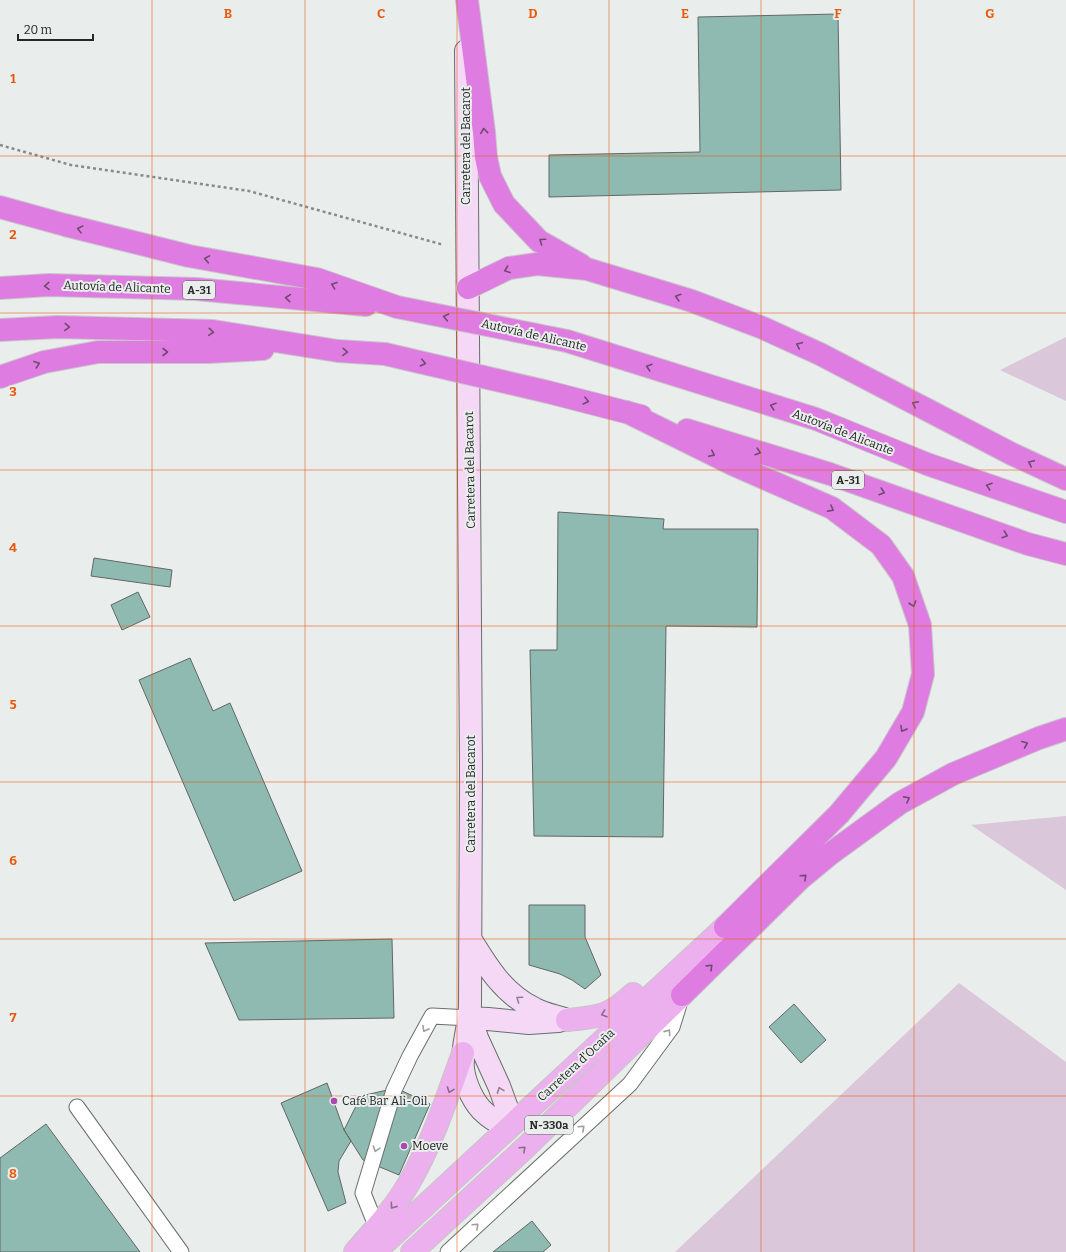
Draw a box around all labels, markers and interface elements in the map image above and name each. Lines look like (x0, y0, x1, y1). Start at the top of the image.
text: B (224, 6, 232, 21)
text: C (377, 6, 385, 21)
text: D (528, 6, 538, 21)
text: E (681, 6, 689, 21)
text: F (834, 6, 842, 21)
text: G (985, 6, 995, 21)
scale bar (18, 16, 93, 42)
text: 20 m (24, 23, 53, 37)
text: 1 (10, 71, 16, 86)
street label: Carretera del Bacarot (459, 86, 473, 205)
one-way arrow (479, 128, 488, 134)
one-way arrow (77, 225, 84, 234)
text: 2 (9, 227, 17, 242)
one-way arrow (539, 239, 546, 246)
one-way arrow (203, 255, 210, 264)
one-way arrow (504, 265, 511, 274)
street label: Autovía de Alicante (63, 278, 171, 296)
one-way arrow (44, 281, 50, 290)
road number: A-31 (183, 281, 215, 299)
one-way arrow (330, 281, 337, 289)
one-way arrow (285, 293, 291, 302)
one-way arrow (675, 293, 682, 302)
one-way arrow (443, 313, 449, 321)
street label: Autovía de Alicante (480, 316, 588, 354)
one-way arrow (64, 323, 70, 331)
one-way arrow (208, 327, 214, 336)
one-way arrow (796, 342, 803, 350)
one-way arrow (342, 347, 348, 356)
one-way arrow (162, 348, 168, 356)
one-way arrow (420, 359, 426, 367)
one-way arrow (33, 360, 40, 369)
one-way arrow (645, 363, 652, 372)
text: 3 (9, 384, 17, 399)
one-way arrow (582, 397, 589, 405)
one-way arrow (911, 401, 919, 409)
one-way arrow (769, 402, 776, 411)
street label: Autovía de Alicante (790, 406, 896, 458)
street label: Carretera del Bacarot (462, 410, 478, 529)
one-way arrow (755, 447, 762, 456)
one-way arrow (708, 450, 716, 457)
one-way arrow (1027, 460, 1035, 468)
road number: A-31 (832, 471, 864, 489)
one-way arrow (986, 482, 993, 490)
one-way arrow (878, 487, 885, 496)
one-way arrow (826, 504, 834, 511)
one-way arrow (1001, 531, 1008, 539)
text: 4 (9, 540, 17, 555)
one-way arrow (908, 601, 916, 608)
text: 5 (9, 697, 17, 712)
one-way arrow (901, 725, 908, 732)
street label: Carretera del Bacarot (464, 734, 478, 853)
one-way arrow (1021, 740, 1028, 748)
one-way arrow (903, 796, 911, 803)
text: 6 (9, 853, 17, 868)
one-way arrow (799, 874, 806, 881)
one-way arrow (705, 964, 713, 972)
one-way arrow (516, 997, 523, 1004)
one-way arrow (601, 1009, 608, 1018)
text: 7 (10, 1010, 17, 1025)
one-way arrow (422, 1025, 429, 1032)
street label: Carretera d'Ocaña (535, 1025, 618, 1104)
one-way arrow (663, 1029, 670, 1036)
one-way arrow (446, 1086, 454, 1093)
one-way arrow (497, 1086, 505, 1093)
place label: Café Bar Ali-Oil (342, 1094, 428, 1108)
marker: Café Bar Ali-Oil (329, 1096, 339, 1106)
road number: N-330a (525, 1116, 573, 1134)
one-way arrow (577, 1125, 585, 1133)
place label: Moeve (412, 1139, 448, 1153)
marker: Moeve (399, 1141, 409, 1151)
one-way arrow (372, 1145, 381, 1152)
one-way arrow (518, 1147, 526, 1154)
text: 8 (9, 1166, 17, 1181)
one-way arrow (390, 1202, 398, 1209)
one-way arrow (471, 1223, 479, 1230)

